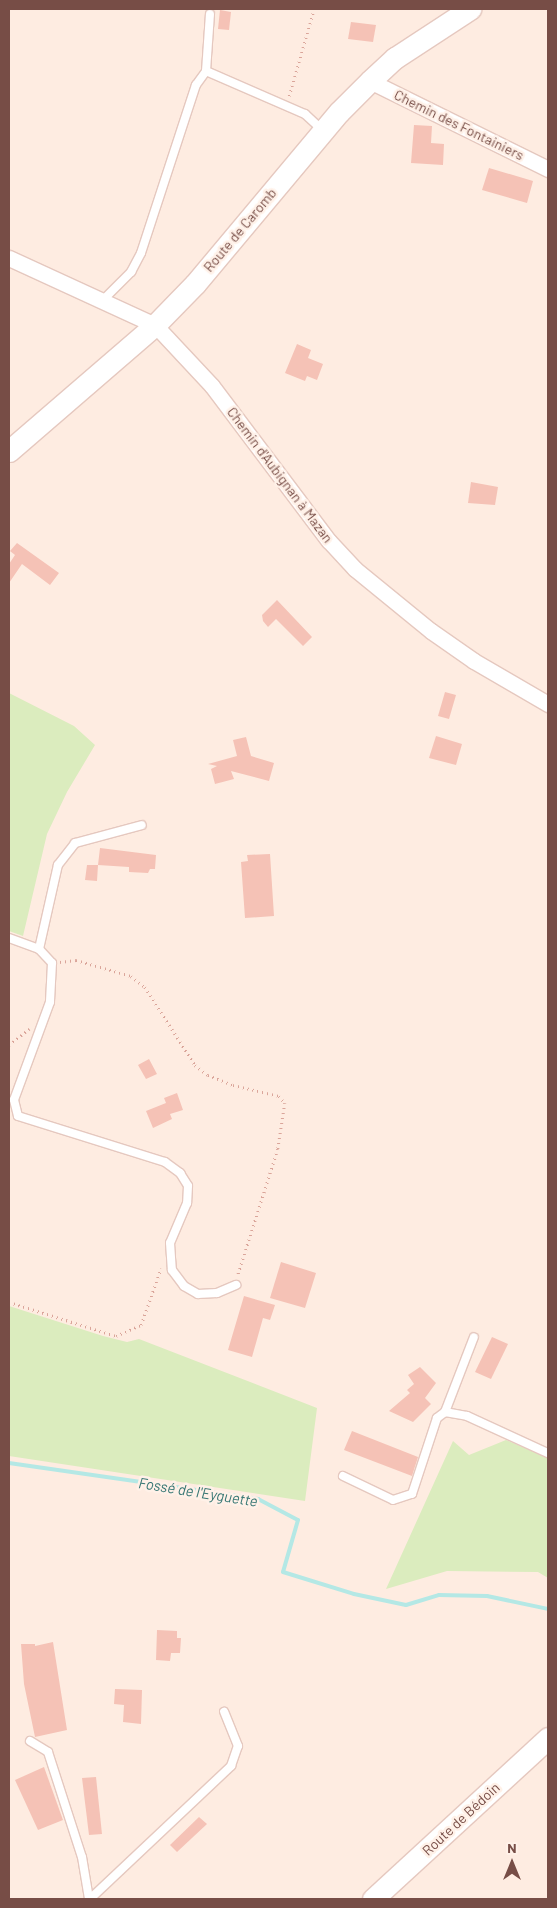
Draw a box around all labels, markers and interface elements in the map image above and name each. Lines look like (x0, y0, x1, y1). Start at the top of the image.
street label: Chemin des Fontainiers (391, 86, 527, 164)
street label: Route de Caromb (200, 185, 280, 275)
street label: Chemin d'Aubignan à Mazan (224, 404, 336, 546)
water label: Fossé de l'Eyguette (137, 1474, 259, 1510)
street label: Route de Bédoin (419, 1779, 503, 1859)
north arrow (487, 1838, 537, 1888)
text: N (507, 1839, 517, 1856)

